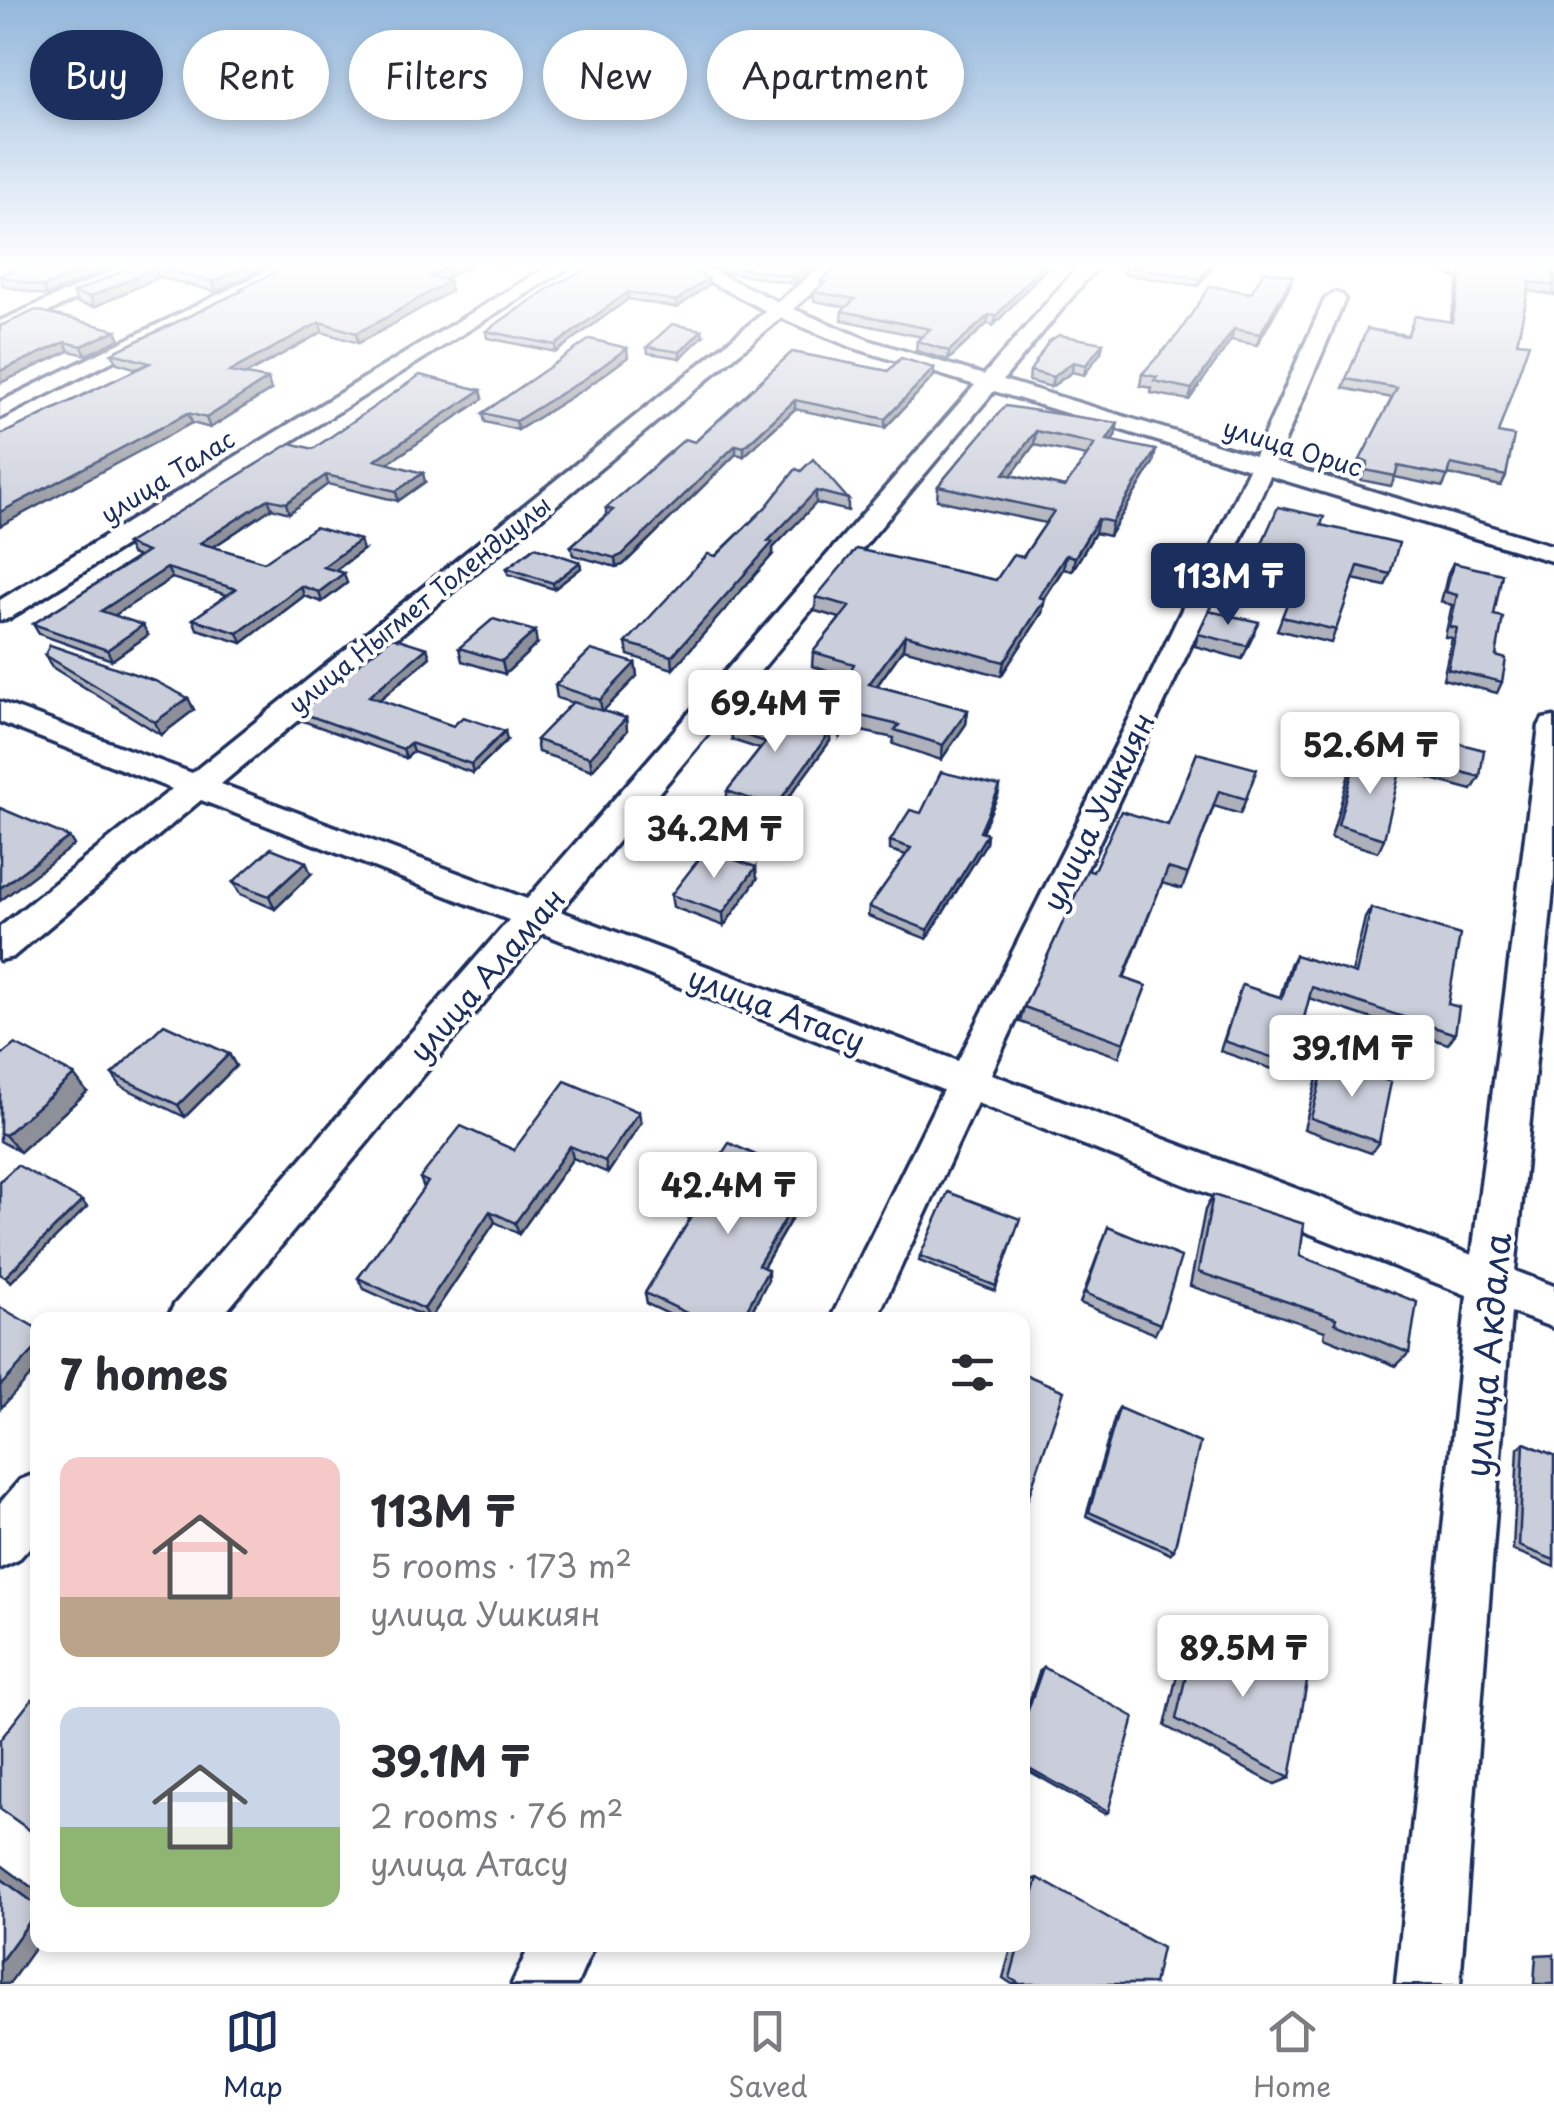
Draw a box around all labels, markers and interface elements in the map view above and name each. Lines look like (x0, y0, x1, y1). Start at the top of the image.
chip: Buy (30, 30, 163, 120)
chip: Rent (183, 30, 329, 120)
chip: Filters (349, 30, 523, 120)
chip: New (543, 30, 687, 120)
chip: Apartment (707, 30, 964, 120)
street label: улица Орис (1219, 408, 1367, 486)
street label: улица Талас (93, 420, 241, 532)
street label: улица Ныгмет Толендиулы (279, 486, 559, 722)
pin: 113M ₸ (1147, 543, 1309, 628)
text: 113M ₸ (1173, 551, 1283, 599)
pin: 69.4M ₸ (683, 670, 867, 755)
text: 69.4M ₸ (710, 678, 840, 726)
street label: улица Ушкиян (1029, 704, 1165, 918)
pin: 52.6M ₸ (1278, 712, 1462, 797)
text: 52.6M ₸ (1302, 720, 1438, 768)
pin: 34.2M ₸ (622, 796, 806, 881)
text: 34.2M ₸ (646, 804, 782, 852)
street label: улица Аламан (397, 877, 575, 1071)
street label: улица Атасу (682, 954, 872, 1062)
pin: 39.1M ₸ (1260, 1015, 1444, 1100)
text: 39.1M ₸ (1291, 1023, 1413, 1071)
pin: 42.4M ₸ (636, 1152, 820, 1237)
text: 42.4M ₸ (661, 1160, 795, 1208)
street label: улица Акдала (1449, 1231, 1523, 1479)
text: 7 homes (60, 1341, 228, 1404)
icon: filters (945, 1345, 1000, 1400)
text: 113M ₸ (370, 1478, 514, 1541)
icon: home (140, 1497, 260, 1617)
text: 5 rooms · 173 m² (370, 1541, 632, 1589)
text: улица Ушкиян (370, 1589, 601, 1637)
pin: 89.5M ₸ (1151, 1615, 1335, 1700)
text: 89.5M ₸ (1179, 1623, 1307, 1671)
text: 39.1M ₸ (370, 1728, 529, 1791)
icon: home (140, 1747, 260, 1867)
text: 2 rooms · 76 m² (370, 1791, 624, 1839)
text: улица Атасу (370, 1839, 569, 1887)
tab: Map (223, 2004, 283, 2107)
tab: Saved (728, 2004, 808, 2107)
tab: Home (1253, 2004, 1331, 2107)

